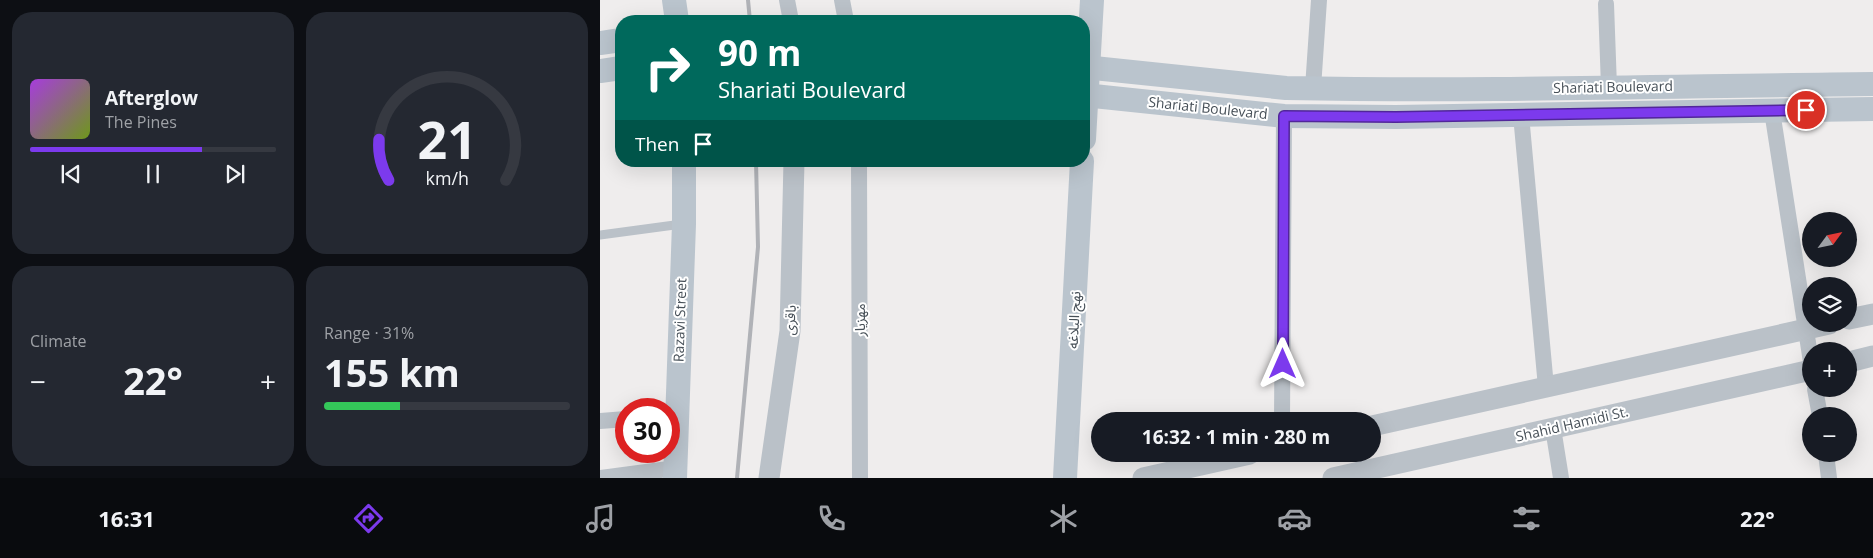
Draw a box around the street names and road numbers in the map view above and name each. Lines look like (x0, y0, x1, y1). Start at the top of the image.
street label: Shariati Boulevard (1553, 76, 1673, 97)
street label: Shariati Boulevard (1148, 92, 1269, 123)
street label: Razavi Street (669, 278, 690, 362)
street label: نهج البلاغه (1063, 290, 1087, 349)
street label: باقری (779, 304, 800, 336)
street label: مهزیار (850, 304, 869, 337)
street label: Shahid Hamidi St. (1514, 401, 1630, 446)

